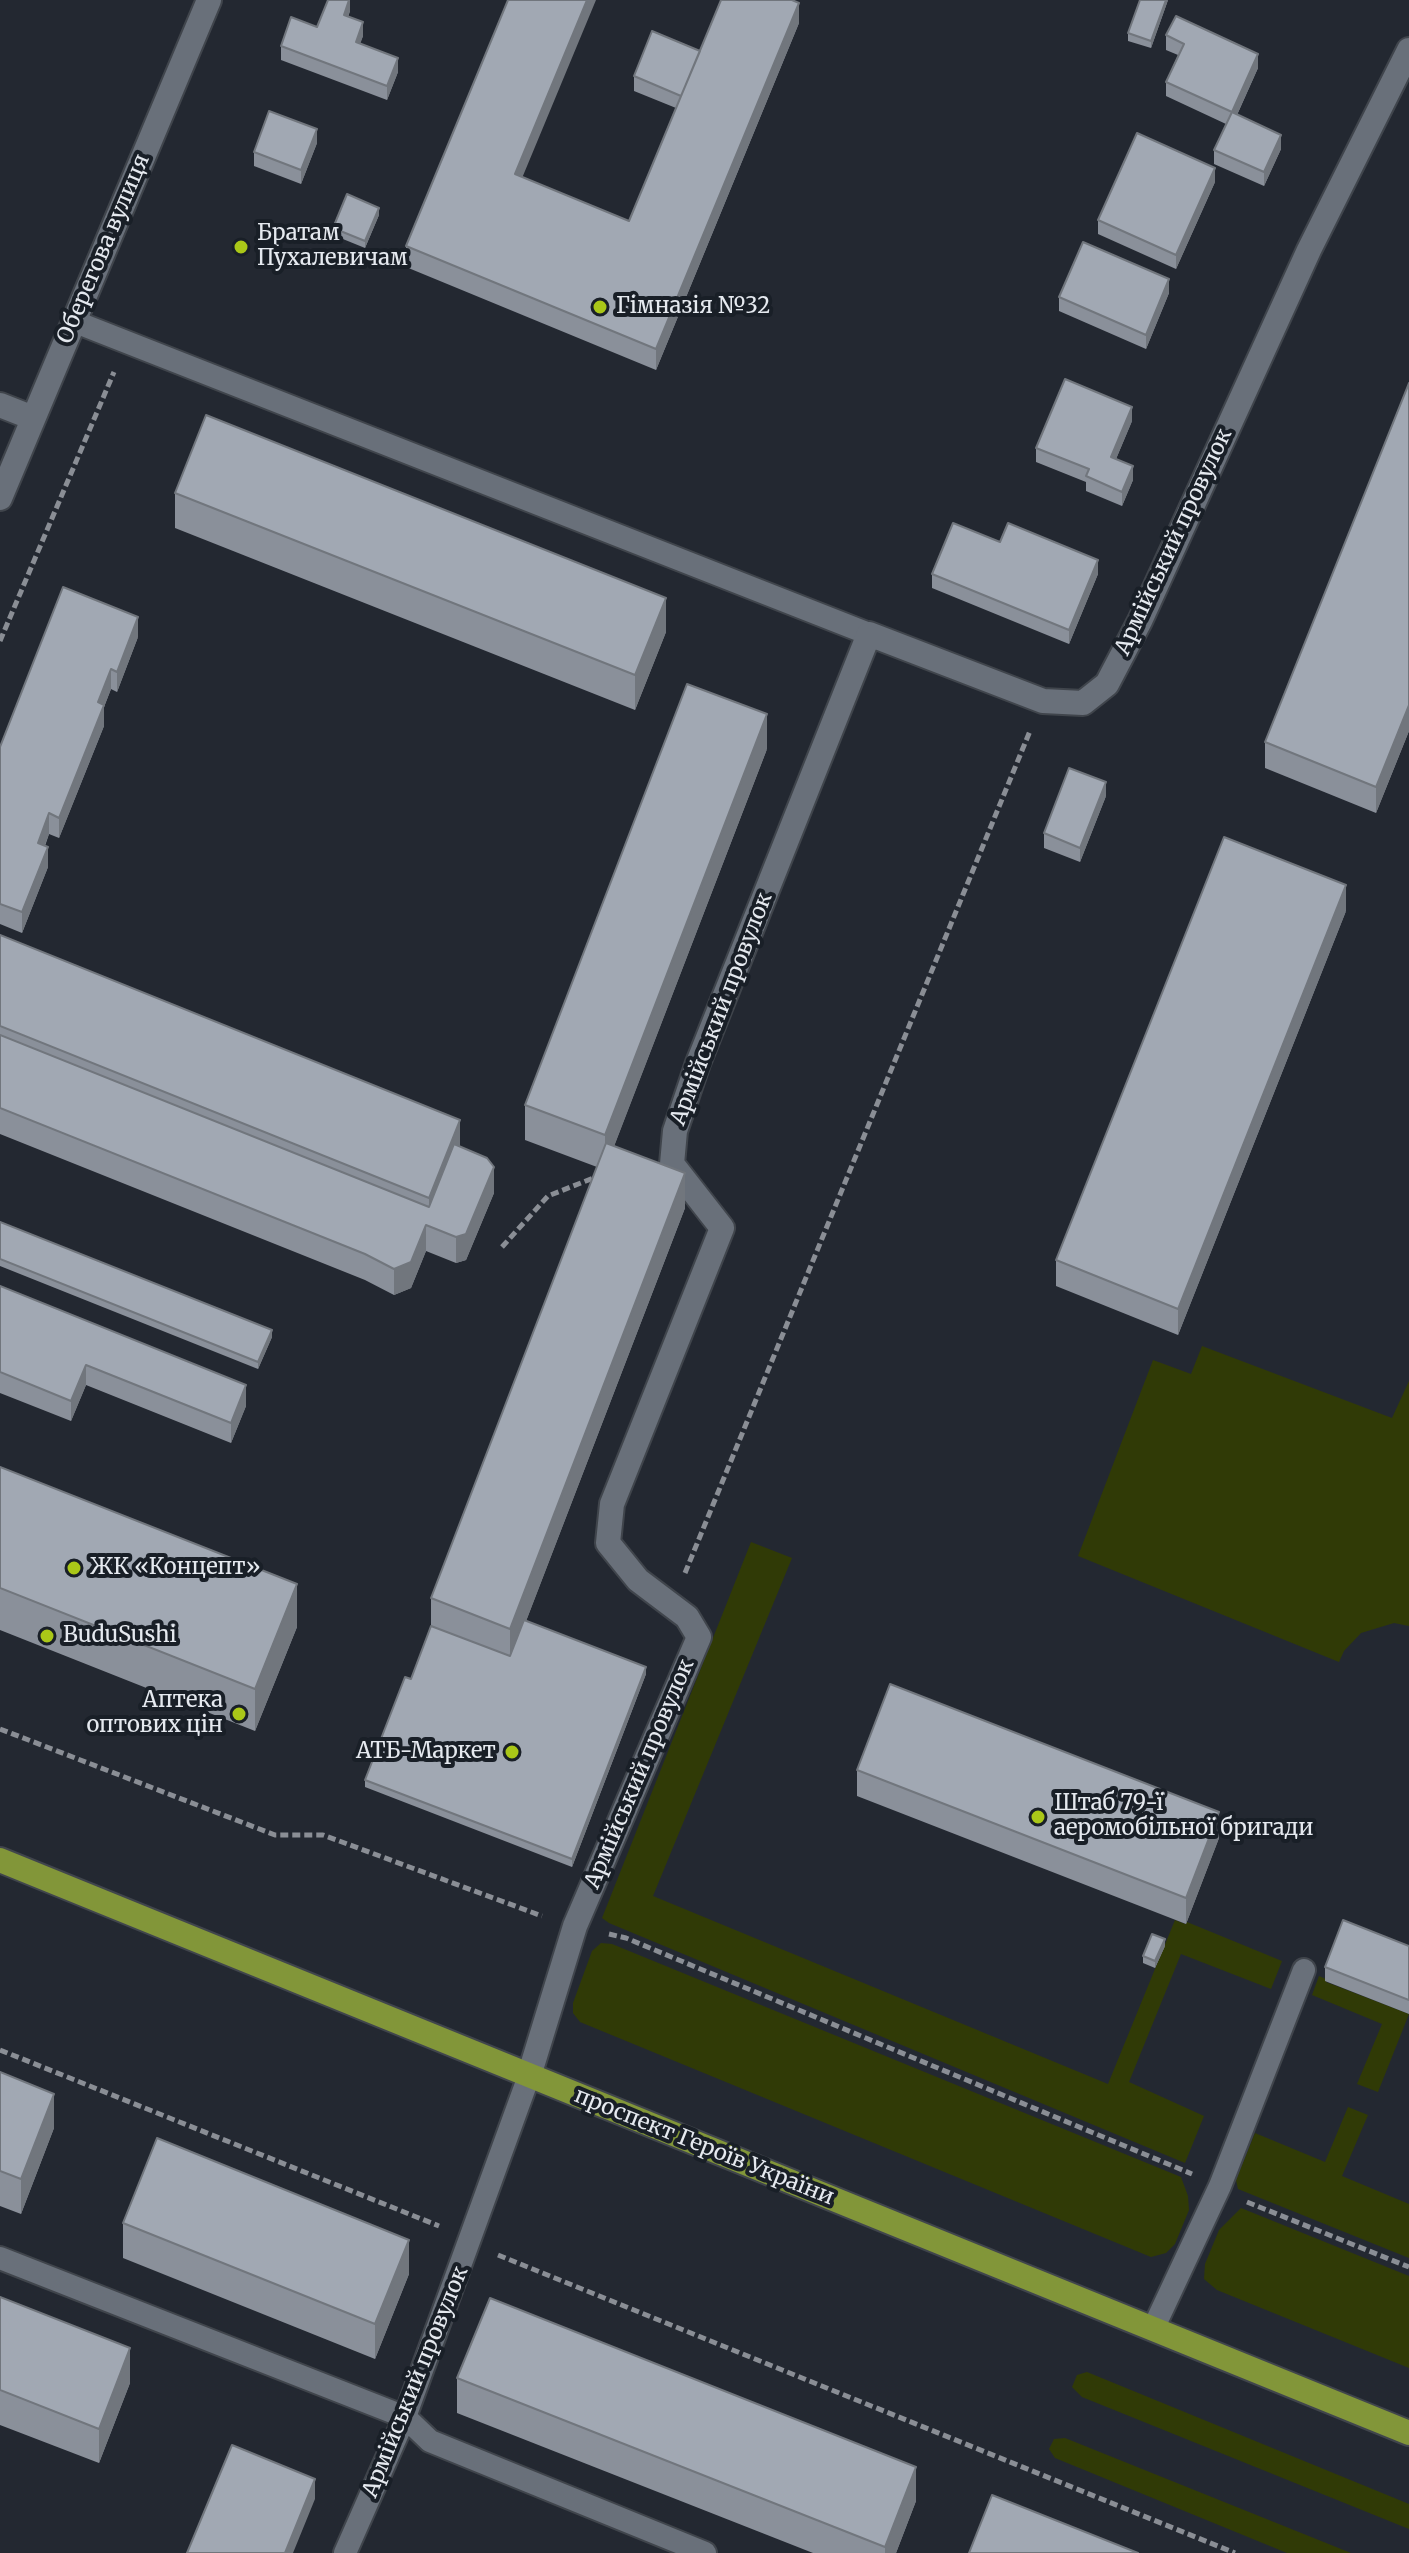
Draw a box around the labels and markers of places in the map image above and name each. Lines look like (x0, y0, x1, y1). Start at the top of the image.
place label: Братам Пухалевичам (257, 221, 408, 272)
marker: Братам Пухалевичам (232, 238, 250, 256)
place label: Гімназія №32 (616, 294, 770, 320)
marker: Гімназія №32 (591, 298, 609, 316)
place label: ЖК «Концепт» (90, 1555, 261, 1581)
marker: ЖК «Концепт» (65, 1559, 83, 1577)
place label: BuduSushi (63, 1623, 177, 1649)
marker: BuduSushi (38, 1627, 56, 1645)
place label: Аптека оптових цін (86, 1688, 223, 1740)
marker: Аптека оптових цін (230, 1705, 248, 1723)
place label: АТБ-Маркет (356, 1739, 496, 1765)
marker: АТБ-Маркет (503, 1743, 521, 1761)
place label: Штаб 79-ї аеромобільної бригади (1054, 1791, 1313, 1842)
marker: Штаб 79-ї аеромобільної бригади (1029, 1808, 1047, 1826)

